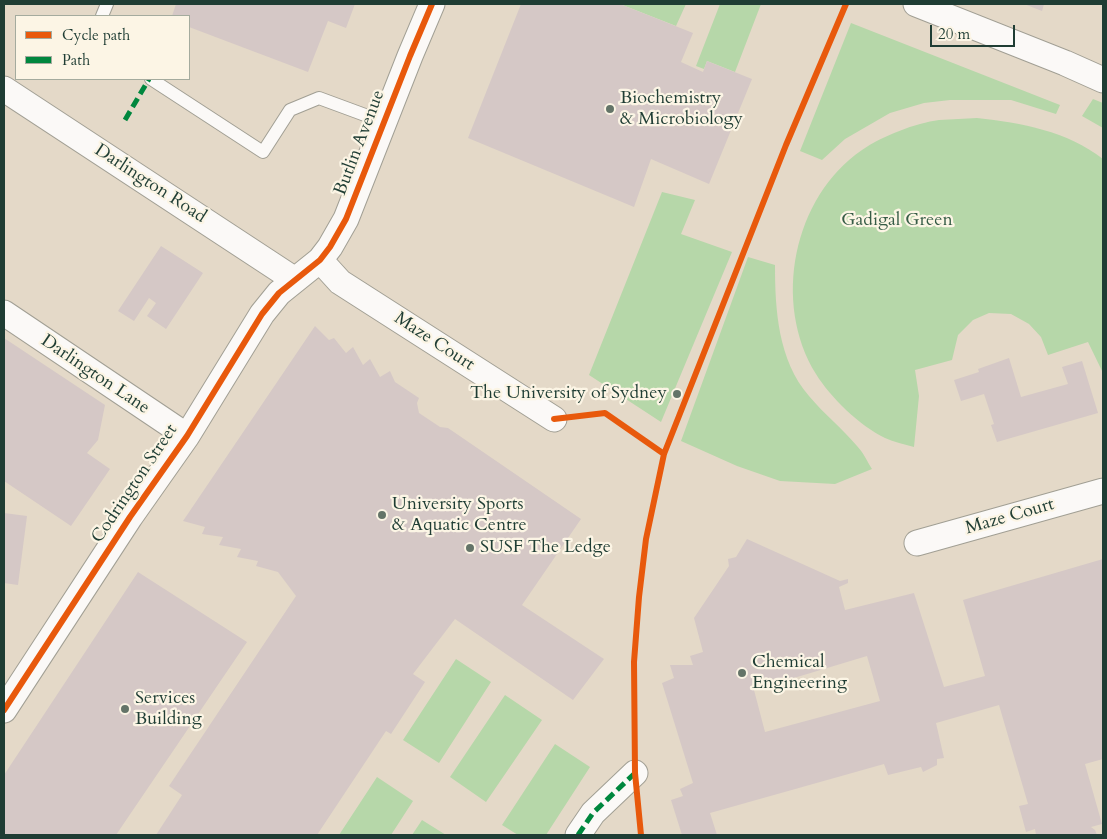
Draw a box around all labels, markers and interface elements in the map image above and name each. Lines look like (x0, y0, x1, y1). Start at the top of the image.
legend (15, 15, 190, 80)
scale bar (932, 15, 1017, 47)
text: 20 m (938, 24, 970, 44)
text: Cycle path (62, 25, 130, 45)
text: Path (62, 50, 90, 70)
street label: Butlin Avenue (330, 87, 390, 199)
place label: Biochemistry & Microbiology (620, 88, 743, 130)
marker: Biochemistry & Microbiology (604, 103, 616, 115)
street label: Darlington Road (90, 140, 210, 228)
park label: Gadigal Green (841, 210, 953, 232)
street label: Maze Court (390, 308, 478, 376)
street label: Darlington Lane (37, 331, 153, 419)
place label: The University of Sydney (470, 383, 667, 405)
marker: The University of Sydney (671, 388, 683, 400)
street label: Codrington Street (87, 420, 183, 548)
place label: University Sports & Aquatic Centre (392, 494, 527, 536)
street label: Maze Court (963, 494, 1057, 540)
marker: University Sports & Aquatic Centre (376, 509, 388, 521)
place label: SUSF The Ledge (480, 537, 611, 559)
marker: SUSF The Ledge (464, 542, 476, 554)
place label: Chemical Engineering (752, 652, 847, 694)
marker: Chemical Engineering (736, 667, 748, 679)
place label: Services Building (135, 688, 202, 731)
marker: Services Building (119, 703, 131, 715)

